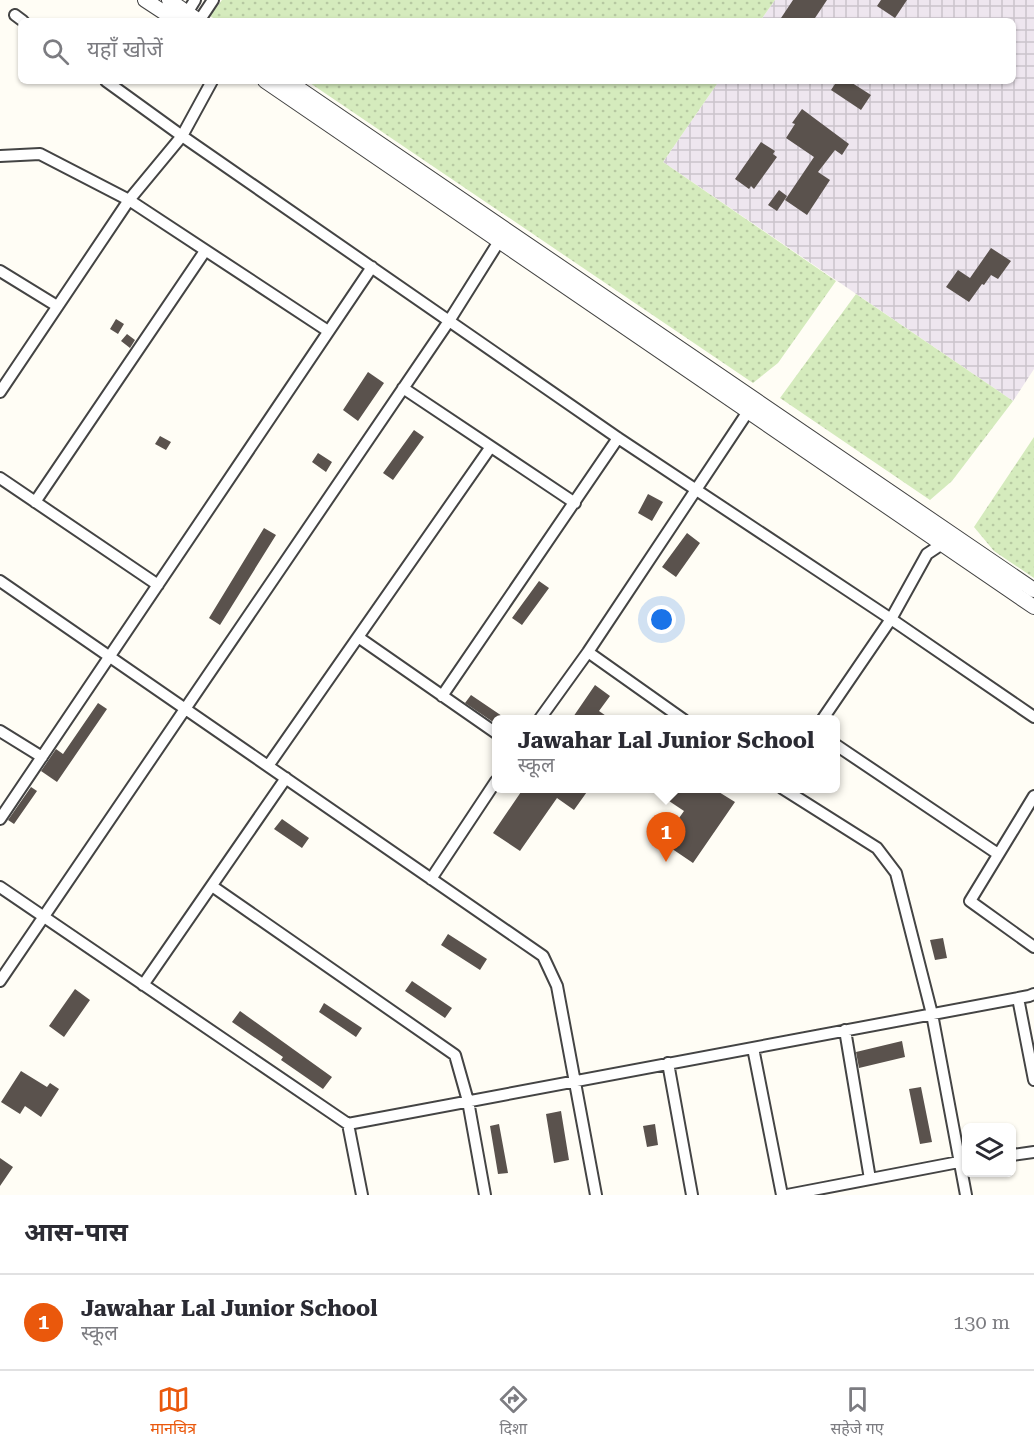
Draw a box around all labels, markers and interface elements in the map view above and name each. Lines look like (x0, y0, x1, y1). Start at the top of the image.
search box (18, 18, 1016, 84)
icon: search (39, 35, 72, 68)
text: यहाँ खोजें (87, 37, 163, 62)
your location (647, 605, 676, 634)
popup (492, 715, 840, 793)
text: Jawahar Lal Junior School (518, 728, 814, 753)
text: स्कूल (518, 753, 554, 777)
pin: 1 (646, 812, 686, 862)
map controls (962, 1123, 1016, 1177)
button: layers (962, 1123, 1016, 1177)
text: आस-पास (24, 1217, 128, 1247)
text: Jawahar Lal Junior School (81, 1296, 378, 1321)
text: 1 (38, 1310, 49, 1334)
text: 130 m (953, 1310, 1010, 1334)
text: स्कूल (81, 1321, 118, 1345)
tab: मानचित्र (150, 1383, 196, 1441)
tab: दिशा (497, 1383, 530, 1441)
tab: सहेजे गए (831, 1383, 884, 1441)

